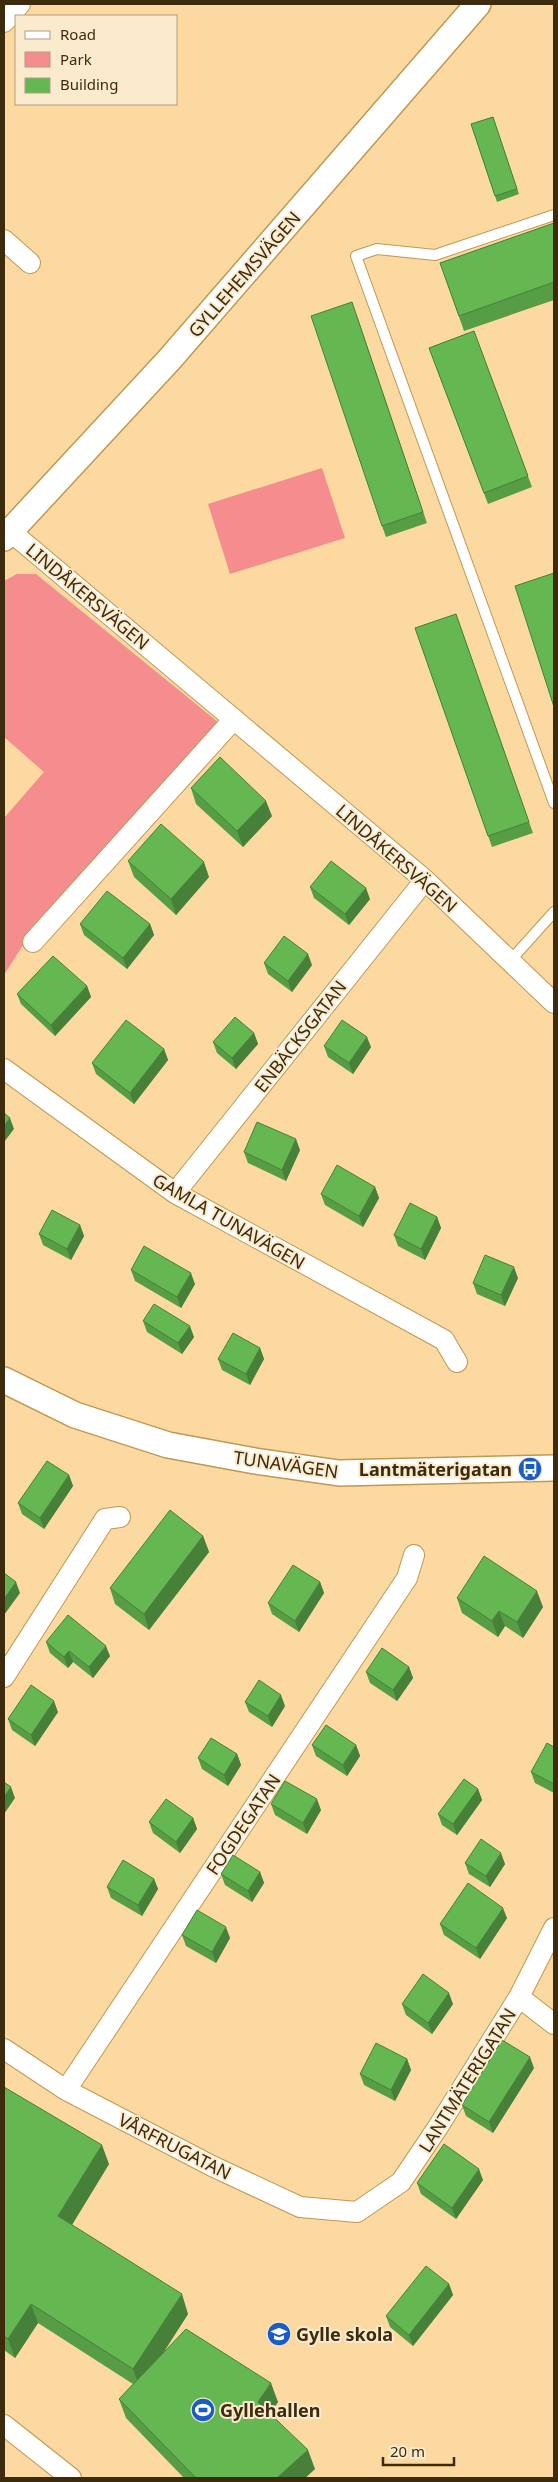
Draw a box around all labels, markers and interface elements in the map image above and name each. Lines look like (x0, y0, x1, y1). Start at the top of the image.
legend (15, 15, 178, 105)
text: Road (60, 24, 96, 44)
text: Park (60, 49, 92, 69)
text: Building (60, 74, 118, 94)
street label: GYLLEHEMSVÄGEN (183, 206, 305, 342)
street label: LINDÅKERSVÄGEN (21, 537, 155, 655)
street label: LINDÅKERSVÄGEN (331, 799, 463, 917)
street label: ENBÄCKSGATAN (249, 975, 351, 1097)
street label: GAMLA TUNAVÄGEN (148, 1168, 310, 1274)
street label: TUNAVÄGEN (232, 1445, 340, 1483)
bus stop icon: Lantmäterigatan (517, 1456, 543, 1482)
place label: Lantmäterigatan (359, 1457, 512, 1481)
street label: FOGDEGATAN (200, 1769, 286, 1879)
street label: LANTMÄTERIGATAN (413, 2003, 521, 2157)
street label: VÅRFRUGATAN (114, 2107, 236, 2185)
school or university icon: Gylle skola (266, 2321, 292, 2347)
place label: Gylle skola (296, 2322, 393, 2346)
sports icon: Gyllehallen (190, 2397, 216, 2423)
place label: Gyllehallen (220, 2398, 320, 2422)
scale bar (383, 2434, 454, 2466)
text: 20 m (390, 2441, 425, 2461)

